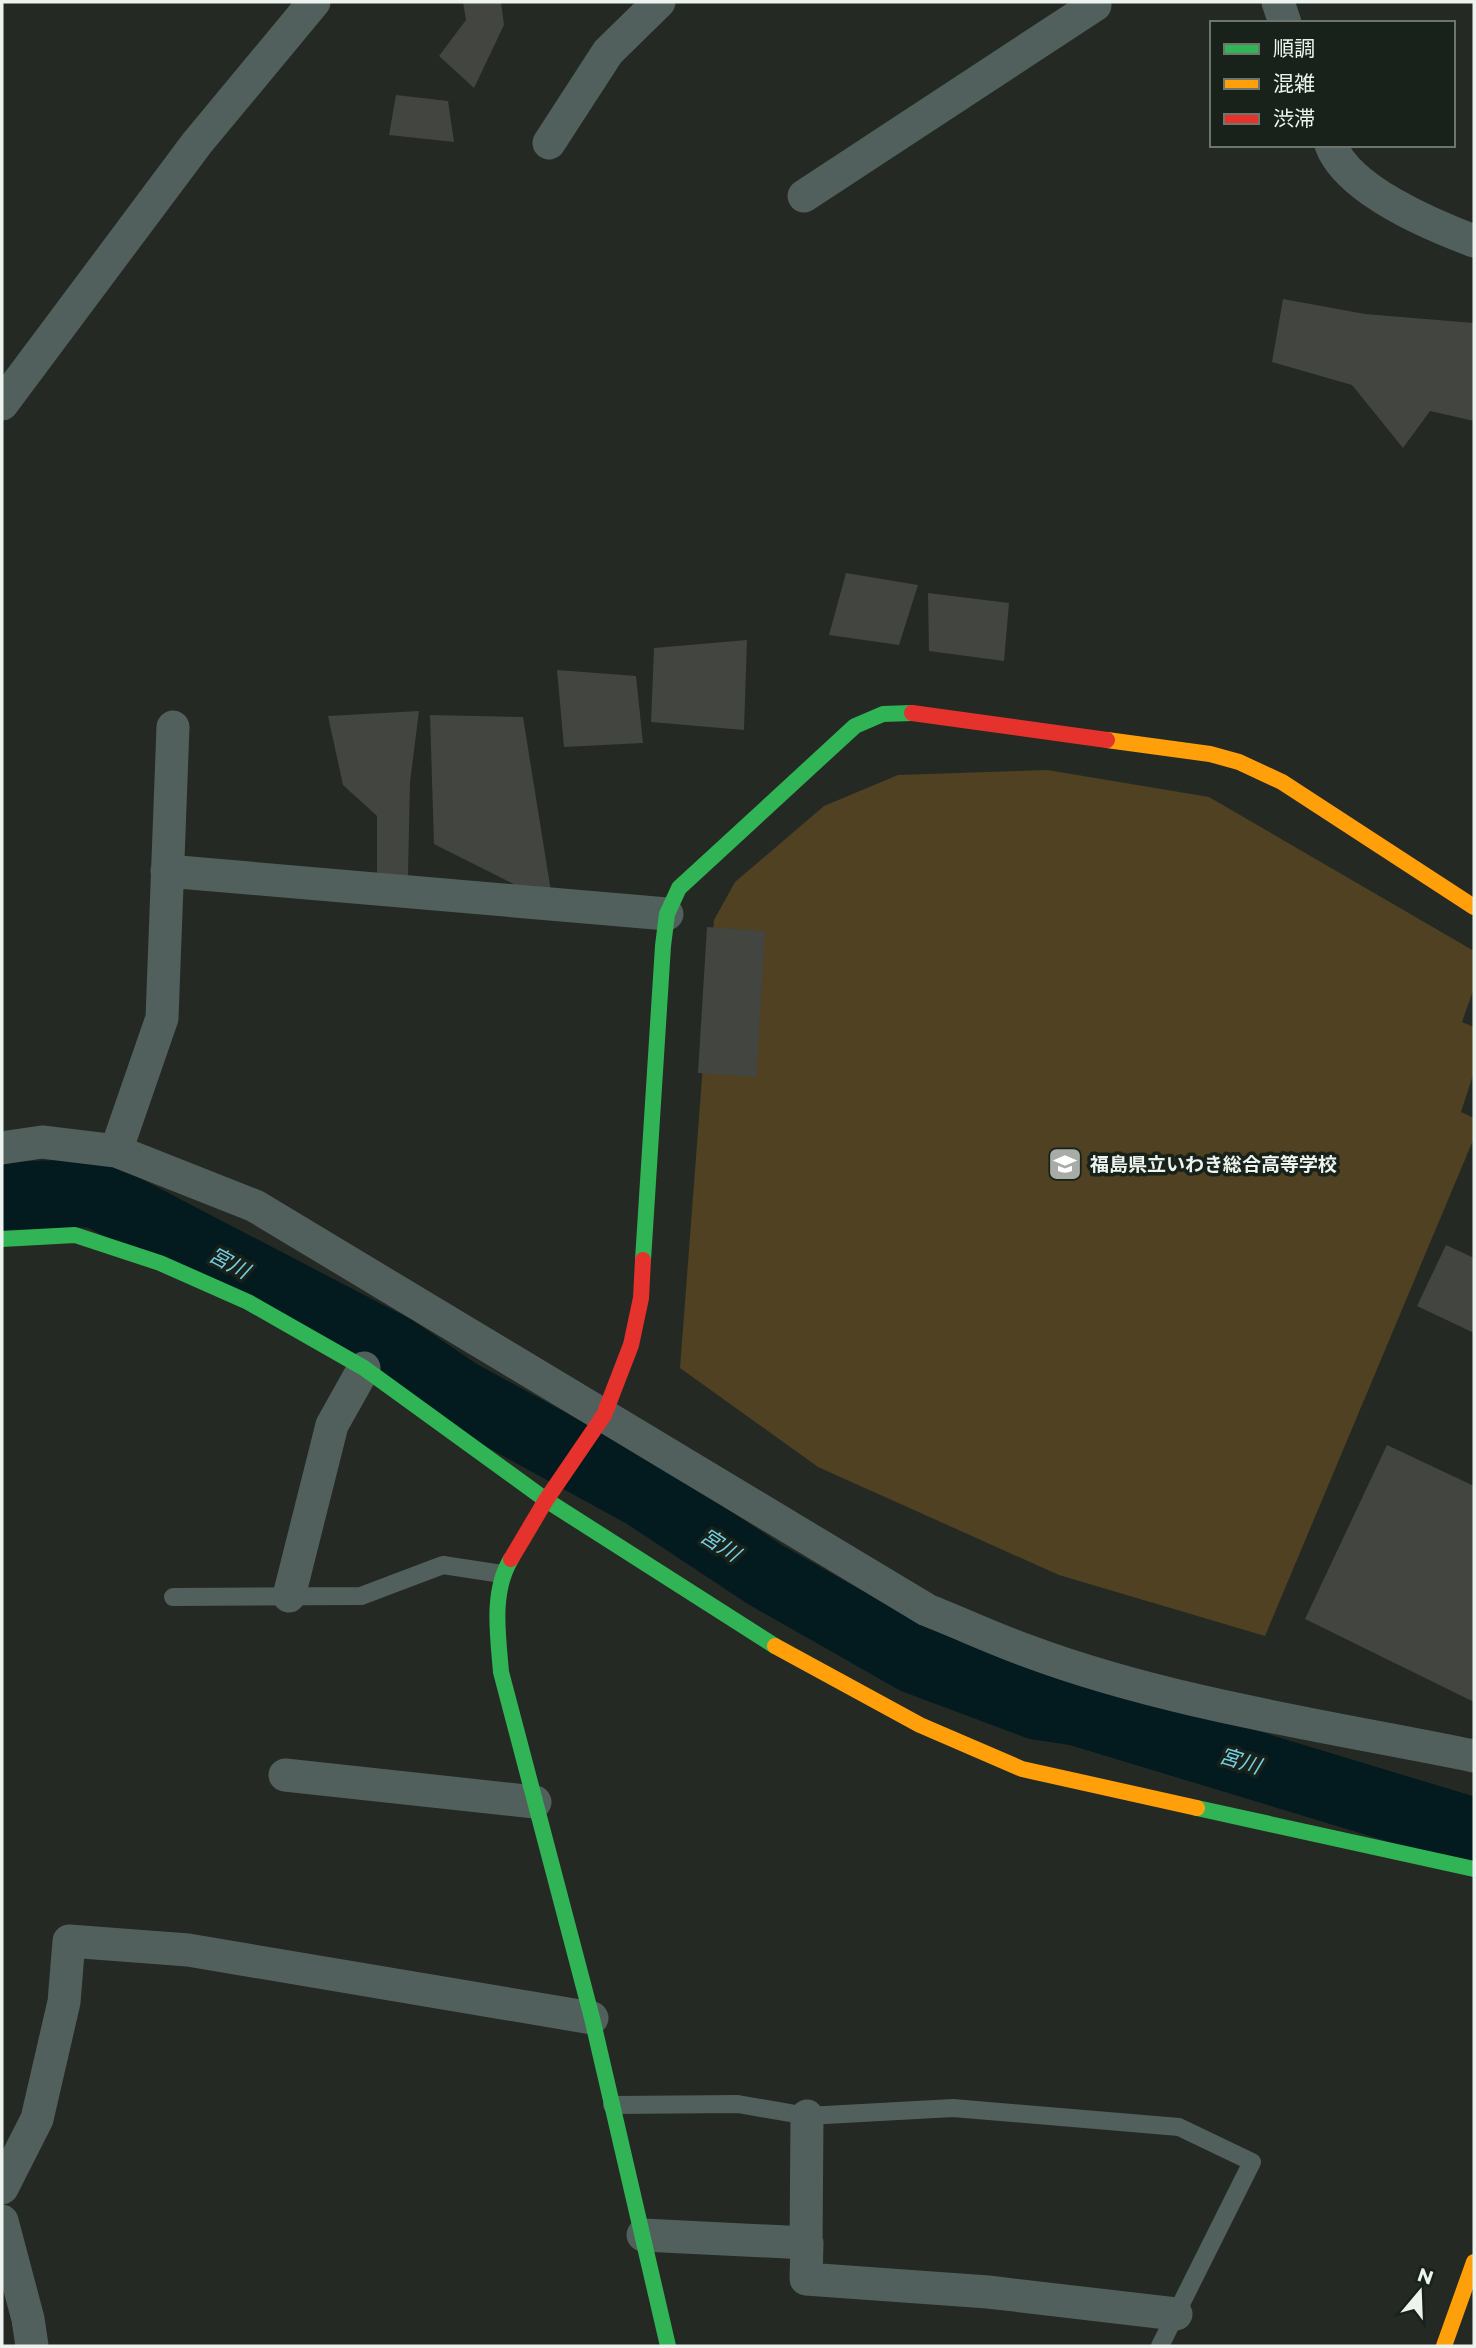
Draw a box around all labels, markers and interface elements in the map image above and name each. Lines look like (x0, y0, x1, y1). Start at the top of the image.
legend (1210, 21, 1455, 147)
text: 順調 (1273, 36, 1315, 61)
text: 混雑 (1273, 71, 1315, 96)
text: 渋滞 (1273, 106, 1315, 131)
school or university icon: 福島県立いわき総合高等学校 (1046, 1145, 1084, 1183)
place label: 福島県立いわき総合高等学校 (1090, 1153, 1337, 1176)
water label: 宮川 (205, 1242, 255, 1284)
water label: 宮川 (696, 1523, 746, 1568)
water label: 宮川 (1216, 1742, 1266, 1779)
north arrow (1385, 2257, 1455, 2327)
text: N (1414, 2263, 1436, 2290)

